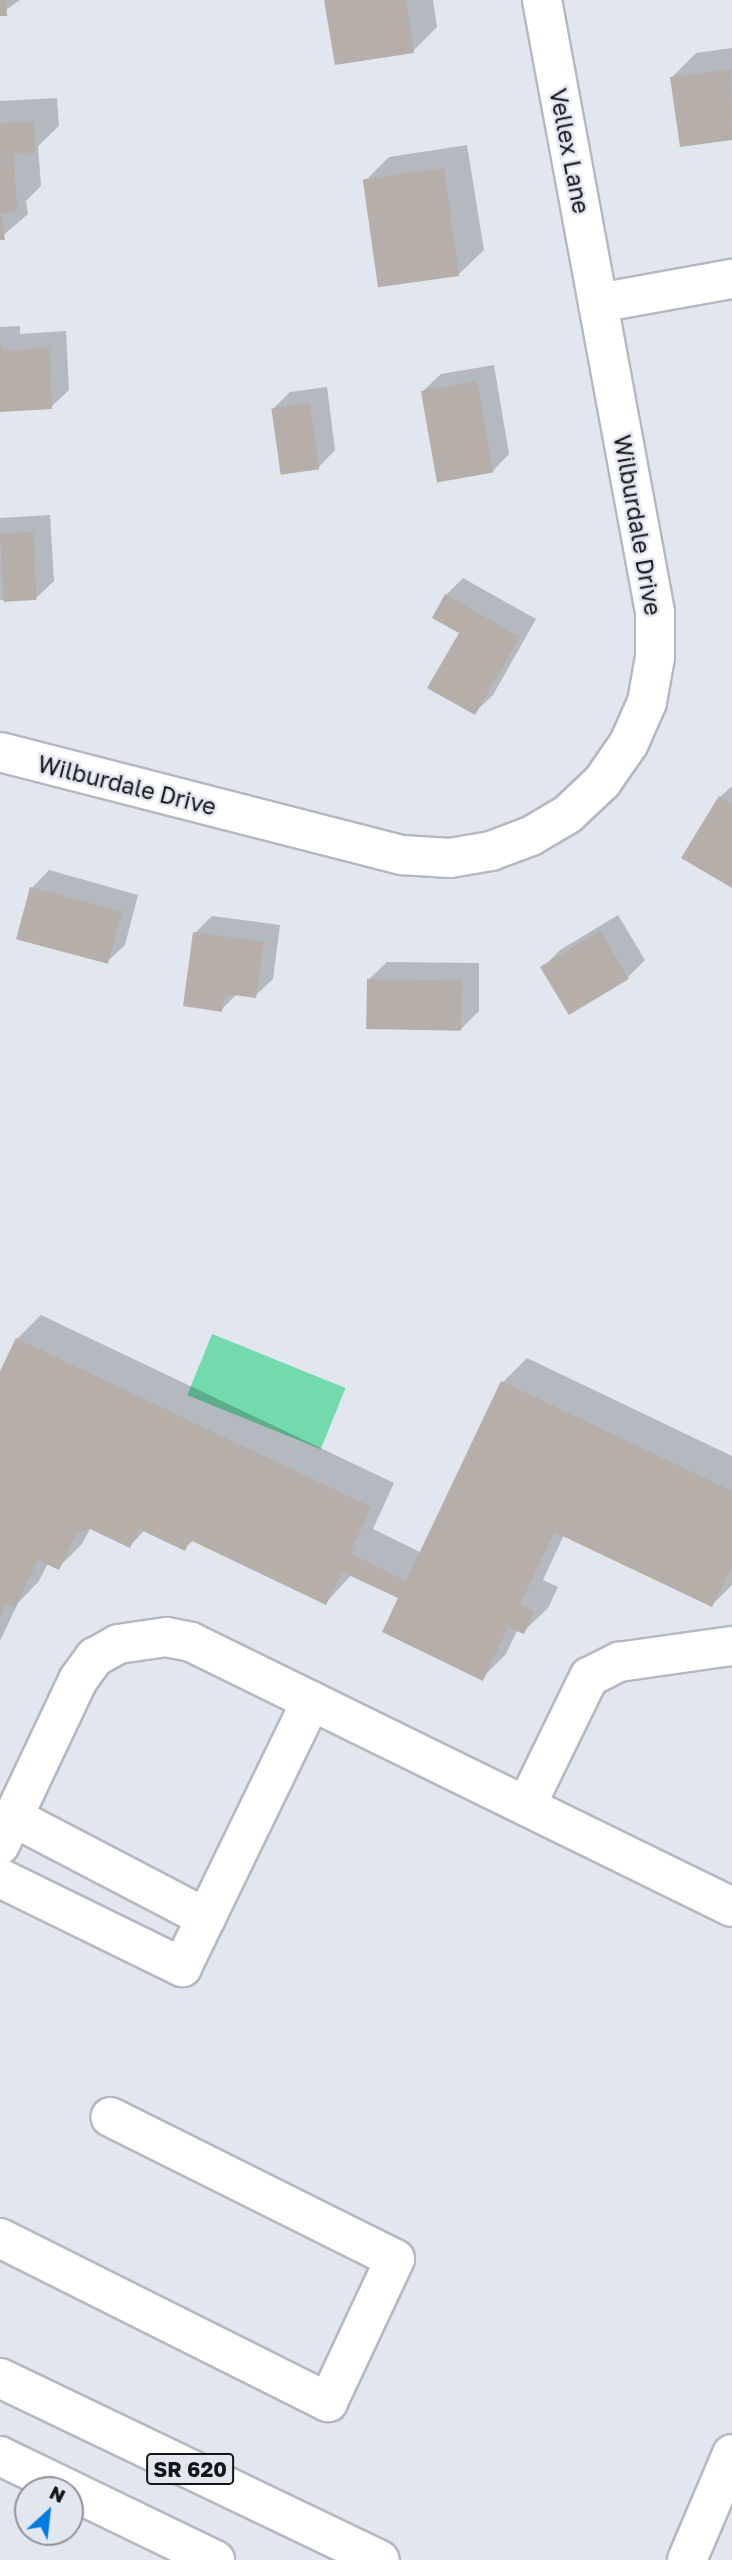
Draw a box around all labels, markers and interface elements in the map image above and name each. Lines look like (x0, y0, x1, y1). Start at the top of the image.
street label: Vellex Lane (544, 86, 596, 216)
street label: Wilburdale Drive (609, 433, 667, 617)
street label: Wilburdale Drive (35, 750, 219, 820)
road number: SR 620 (144, 2452, 235, 2486)
north arrow (14, 2476, 84, 2546)
text: N (46, 2480, 70, 2507)

